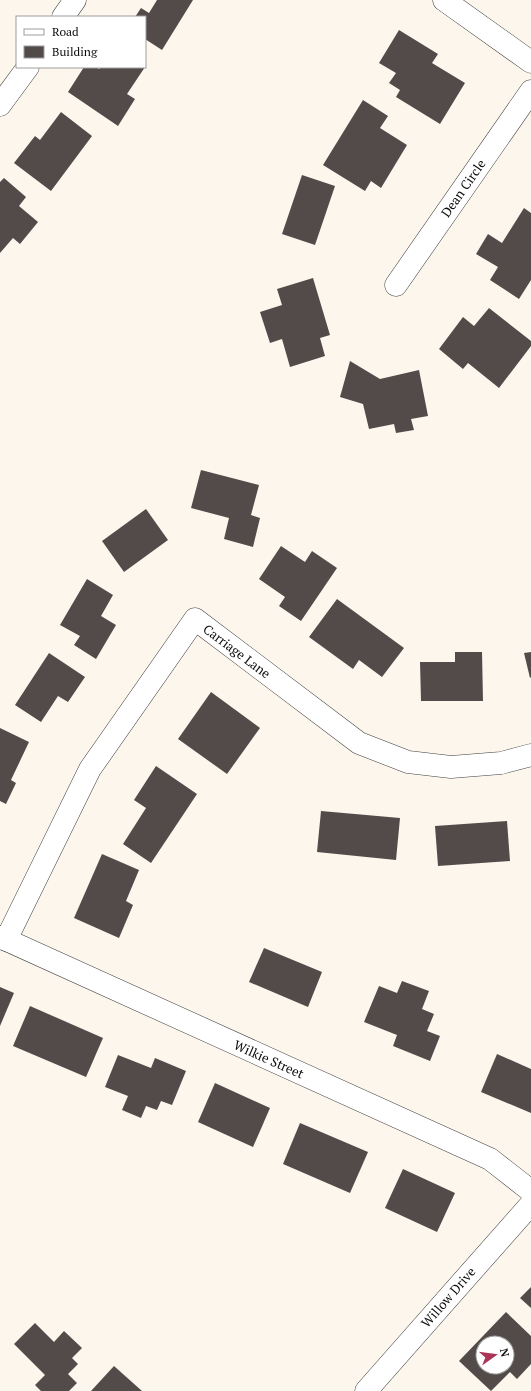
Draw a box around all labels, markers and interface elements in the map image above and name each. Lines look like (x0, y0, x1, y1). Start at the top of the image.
legend (16, 16, 146, 68)
text: Road (52, 24, 79, 39)
text: Building (52, 44, 98, 59)
street label: Dean Circle (436, 155, 490, 221)
street label: Carriage Lane (200, 620, 274, 682)
street label: Wilkie Street (231, 1036, 307, 1083)
street label: Willow Drive (417, 1263, 479, 1331)
north arrow (475, 1335, 515, 1375)
text: N (497, 1347, 513, 1359)

